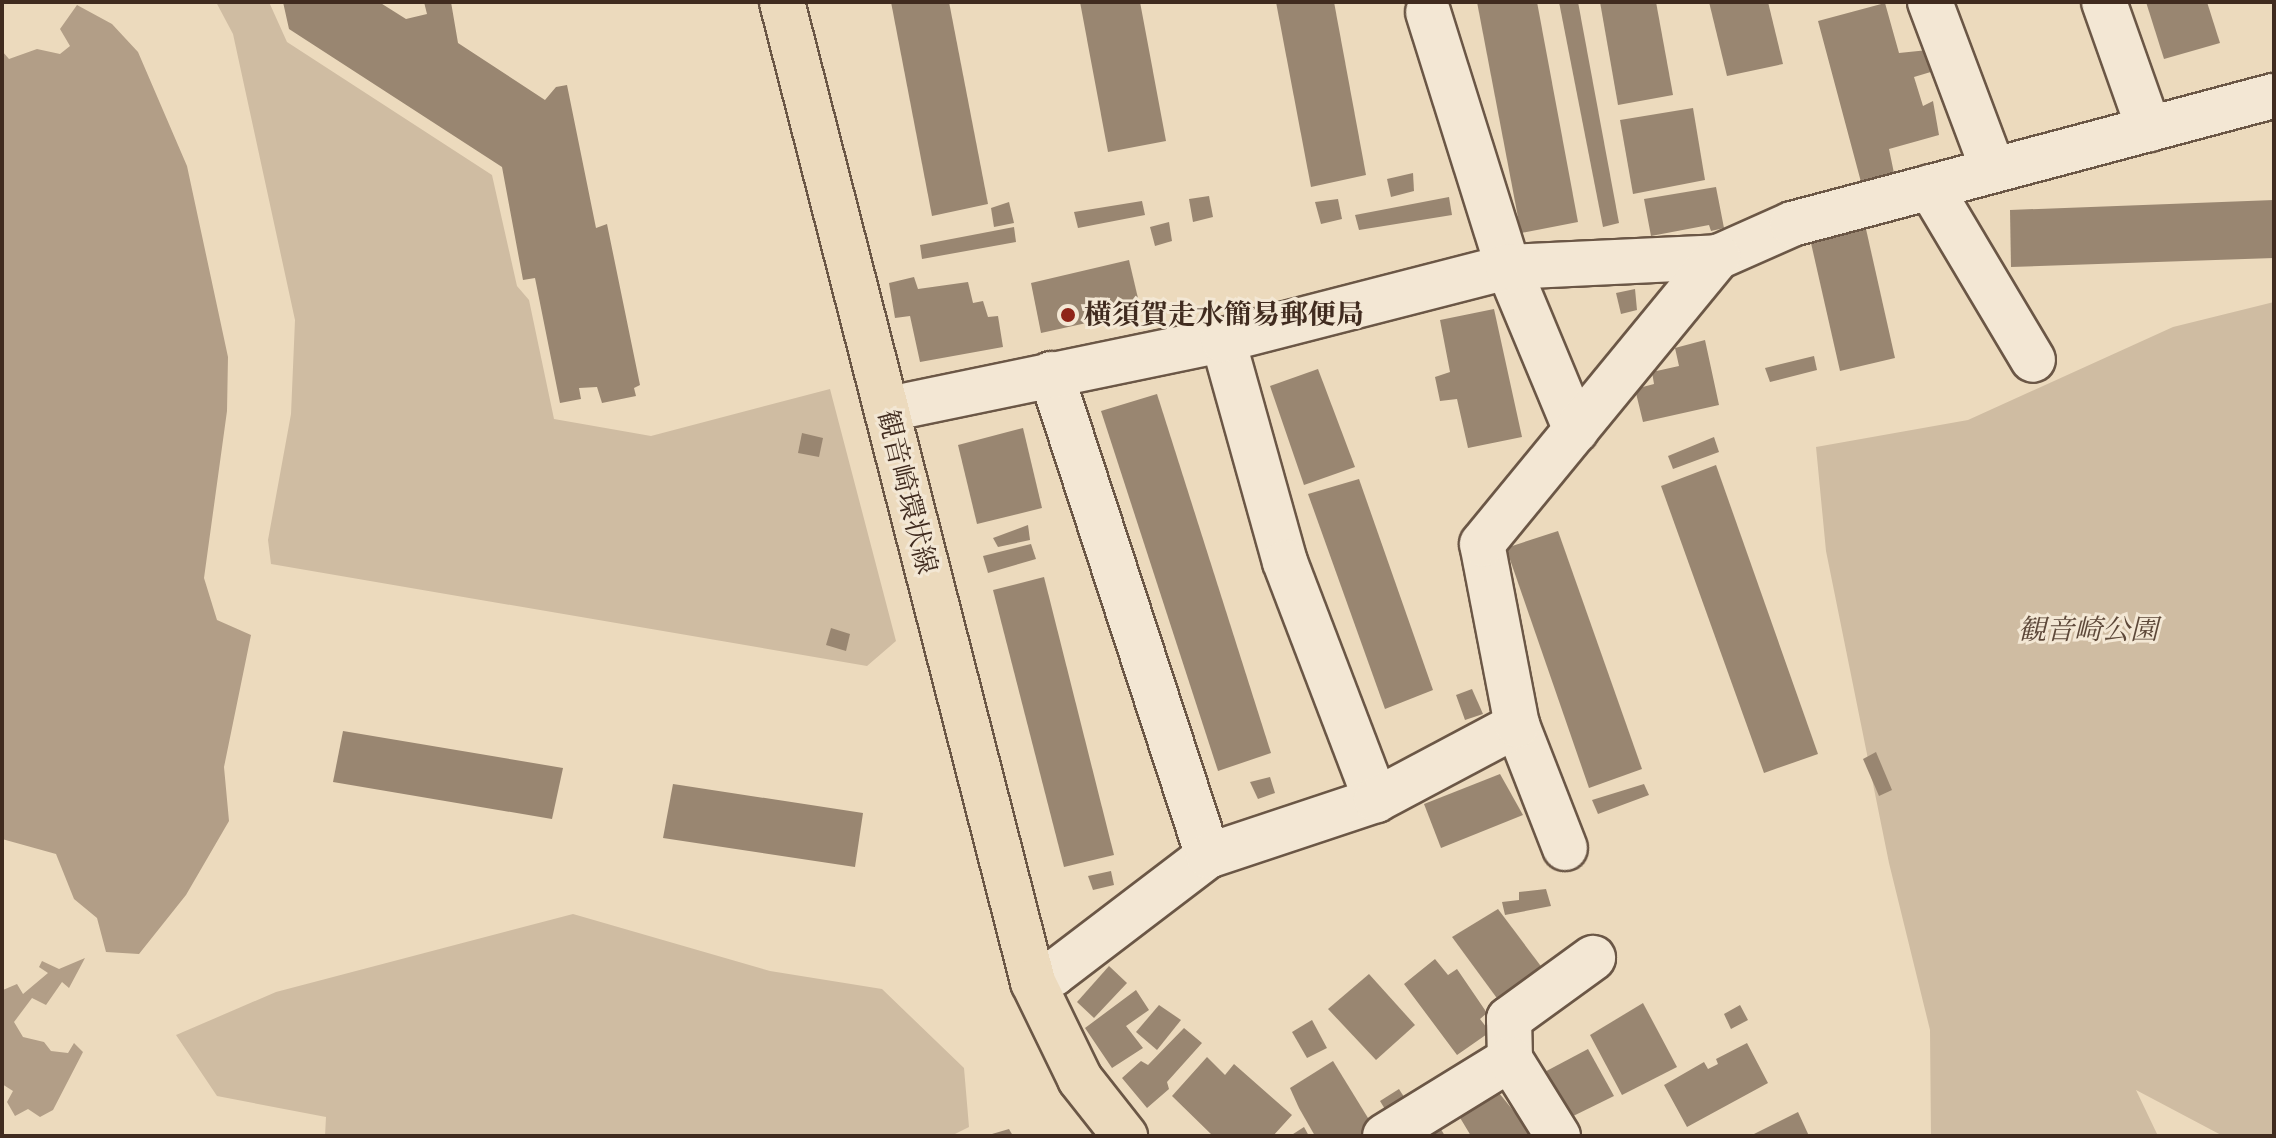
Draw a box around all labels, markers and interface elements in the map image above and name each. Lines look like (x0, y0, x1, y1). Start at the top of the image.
place label: 横須賀走水簡易郵便局 (1084, 298, 1364, 332)
marker: 横須賀走水簡易郵便局 (1059, 306, 1077, 324)
street label: 観音崎環状線 (870, 406, 944, 578)
park label: 観音崎公園 (2018, 613, 2158, 647)

